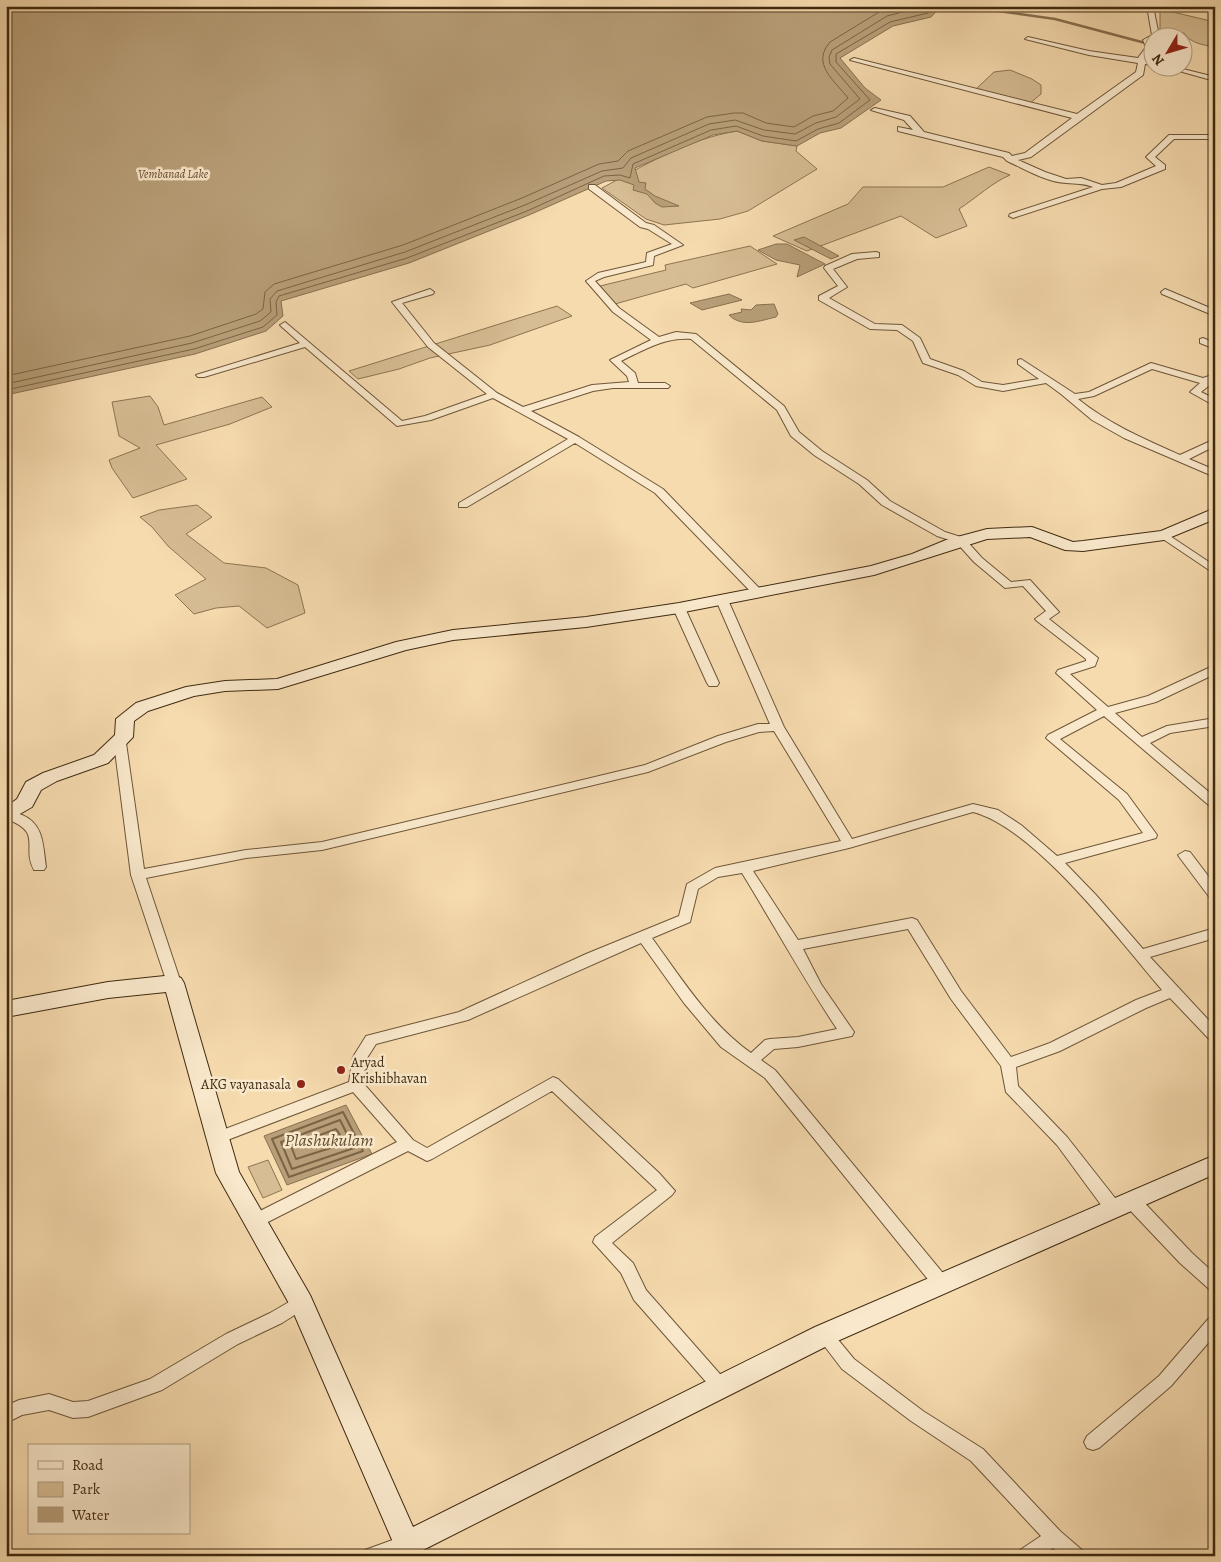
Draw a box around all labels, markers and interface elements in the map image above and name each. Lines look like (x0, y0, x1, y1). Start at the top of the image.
north arrow (1144, 28, 1194, 78)
text: N (1148, 50, 1169, 70)
water label: Vembanad Lake (138, 166, 209, 182)
place label: Aryad Krishibhavan (350, 1053, 428, 1088)
marker: Aryad Krishibhavan (335, 1064, 347, 1076)
place label: AKG vayanasala (200, 1075, 291, 1094)
marker: AKG vayanasala (295, 1078, 307, 1090)
water label: Plashukulam (285, 1128, 373, 1152)
legend (28, 1444, 190, 1534)
text: Road (72, 1455, 104, 1475)
text: Park (72, 1479, 101, 1499)
text: Water (71, 1505, 109, 1525)

